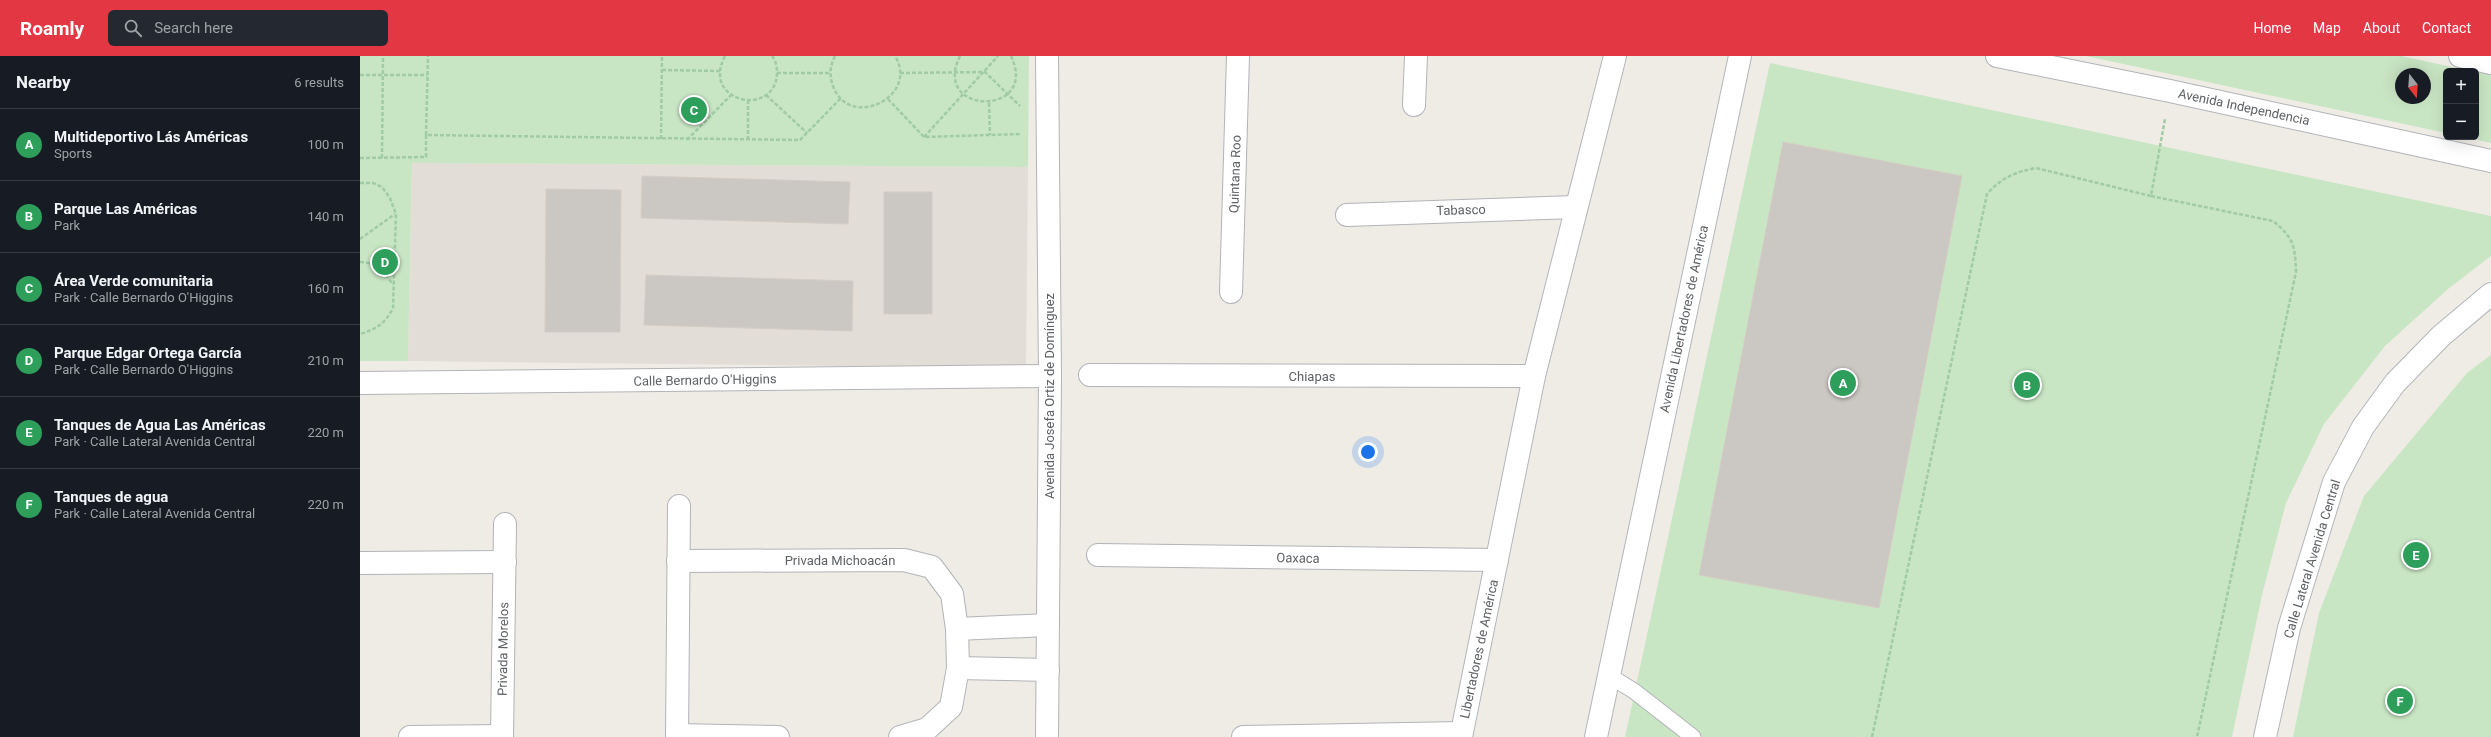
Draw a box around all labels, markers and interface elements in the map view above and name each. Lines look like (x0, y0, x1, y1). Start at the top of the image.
search box (108, 10, 388, 46)
text: Roamly (20, 17, 84, 40)
icon: search (122, 17, 144, 39)
text: Search here (154, 19, 233, 37)
text: Home (2253, 20, 2291, 36)
text: Map (2313, 20, 2341, 36)
text: About (2363, 20, 2400, 36)
text: Contact (2422, 20, 2471, 36)
north arrow (2395, 68, 2431, 104)
map controls (2443, 68, 2479, 140)
button: + (2443, 68, 2479, 104)
text: Nearby (16, 72, 71, 92)
text: 6 results (294, 75, 344, 90)
street label: Avenida Independencia (2177, 86, 2311, 128)
pin: C (681, 95, 707, 125)
button: − (2443, 104, 2479, 140)
text: Multideportivo Lás Américas (54, 128, 248, 146)
street label: Quintana Roo (1226, 135, 1244, 213)
text: A (25, 137, 33, 152)
text: 100 m (307, 137, 344, 152)
text: Sports (54, 146, 92, 161)
text: Parque Las Américas (54, 200, 197, 218)
street label: Tabasco (1436, 202, 1486, 218)
text: B (25, 209, 33, 224)
text: 140 m (307, 209, 344, 224)
text: Park (54, 218, 80, 233)
street label: Avenida Libertadores de América (1657, 224, 1711, 414)
pin: D (372, 247, 398, 277)
text: Área Verde comunitaria (54, 272, 213, 290)
text: C (25, 281, 33, 296)
text: 160 m (307, 281, 344, 296)
text: Park · Calle Bernardo O'Higgins (54, 290, 233, 305)
street label: Avenida Josefa Ortiz de Domínguez (1042, 292, 1057, 499)
text: Parque Edgar Ortega García (54, 344, 241, 362)
text: D (25, 353, 33, 368)
text: 210 m (307, 353, 344, 368)
text: Park · Calle Bernardo O'Higgins (54, 362, 233, 377)
pin: A (1830, 368, 1856, 398)
street label: Chiapas (1289, 369, 1336, 384)
pin: B (2014, 370, 2040, 400)
street label: Calle Bernardo O'Higgins (633, 371, 777, 389)
text: Tanques de Agua Las Américas (54, 416, 266, 434)
text: E (25, 425, 33, 440)
text: 220 m (307, 425, 344, 440)
text: Park · Calle Lateral Avenida Central (54, 434, 255, 449)
your location (1358, 442, 1378, 462)
street label: Calle Lateral Avenida Central (2281, 478, 2343, 640)
text: Tanques de agua (54, 488, 168, 506)
text: F (25, 497, 33, 512)
text: 220 m (307, 497, 344, 512)
text: Park · Calle Lateral Avenida Central (54, 506, 255, 521)
pin: E (2403, 540, 2429, 570)
street label: Oaxaca (1276, 550, 1320, 566)
street label: Privada Michoacán (785, 553, 895, 568)
street label: Libertadores de América (1457, 578, 1501, 720)
street label: Privada Morelos (495, 602, 511, 696)
pin: F (2387, 686, 2413, 716)

